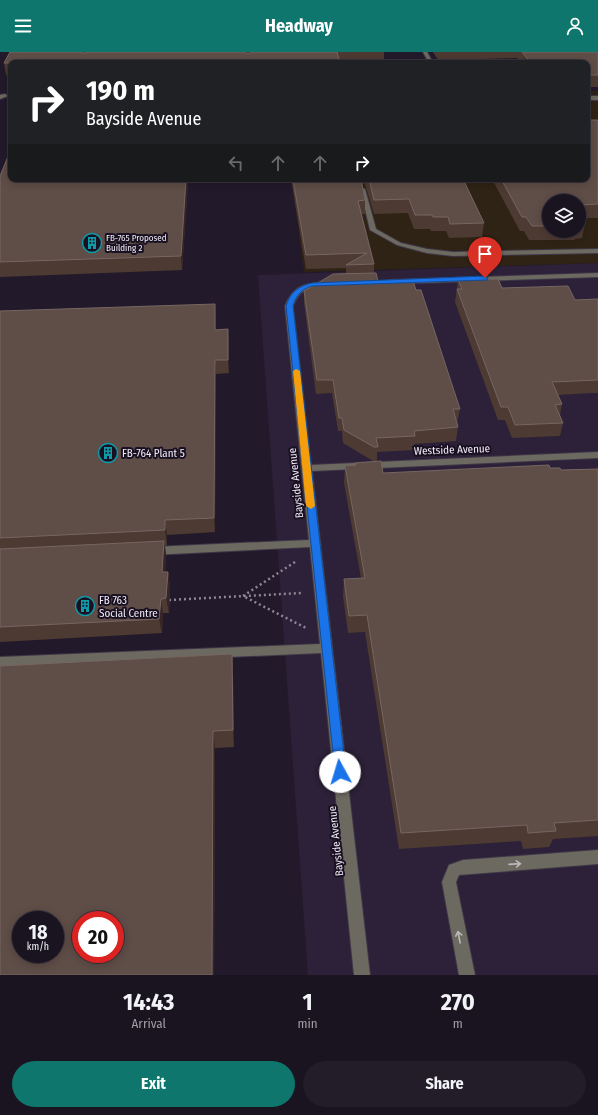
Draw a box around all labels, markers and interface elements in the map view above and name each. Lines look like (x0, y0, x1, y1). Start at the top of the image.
icon: menu (12, 15, 34, 37)
text: Headway (265, 15, 333, 37)
icon: person (564, 15, 586, 37)
text: 190 m (86, 74, 155, 107)
icon: right (20, 76, 72, 128)
text: Bayside Avenue (86, 108, 201, 130)
icon: left (225, 152, 247, 174)
icon: ahead (267, 152, 289, 174)
icon: ahead (309, 152, 331, 174)
icon: right (351, 152, 373, 174)
map controls (542, 194, 586, 238)
button: layers (542, 194, 586, 238)
building icon: FB-765 Proposed Building 2 (81, 232, 103, 254)
place label: FB-765 Proposed Building 2 (106, 233, 167, 253)
pin (468, 237, 502, 278)
icon: arrive (474, 243, 496, 265)
building icon: FB-764 Plant 5 (97, 442, 119, 464)
street label: Westside Avenue (414, 442, 490, 458)
place label: FB-764 Plant 5 (122, 447, 185, 460)
street label: Bayside Avenue (286, 447, 306, 519)
place label: FB 763 Social Centre (99, 594, 158, 620)
building icon: FB 763 Social Centre (74, 595, 96, 617)
position arrow (319, 751, 361, 793)
street label: Bayside Avenue (326, 805, 346, 877)
one-way arrow (508, 861, 521, 868)
speed limit sign: 20 (72, 911, 124, 963)
text: 18 (28, 920, 48, 944)
one-way arrow (455, 931, 463, 944)
text: km/h (27, 941, 49, 953)
text: 14:43 (123, 988, 174, 1016)
text: 1 (303, 988, 313, 1016)
text: 270 (441, 988, 475, 1016)
text: Arrival (132, 1016, 166, 1031)
text: min (298, 1016, 318, 1031)
text: m (453, 1016, 463, 1031)
button: Exit (12, 1061, 295, 1107)
button: Share (303, 1061, 586, 1107)

